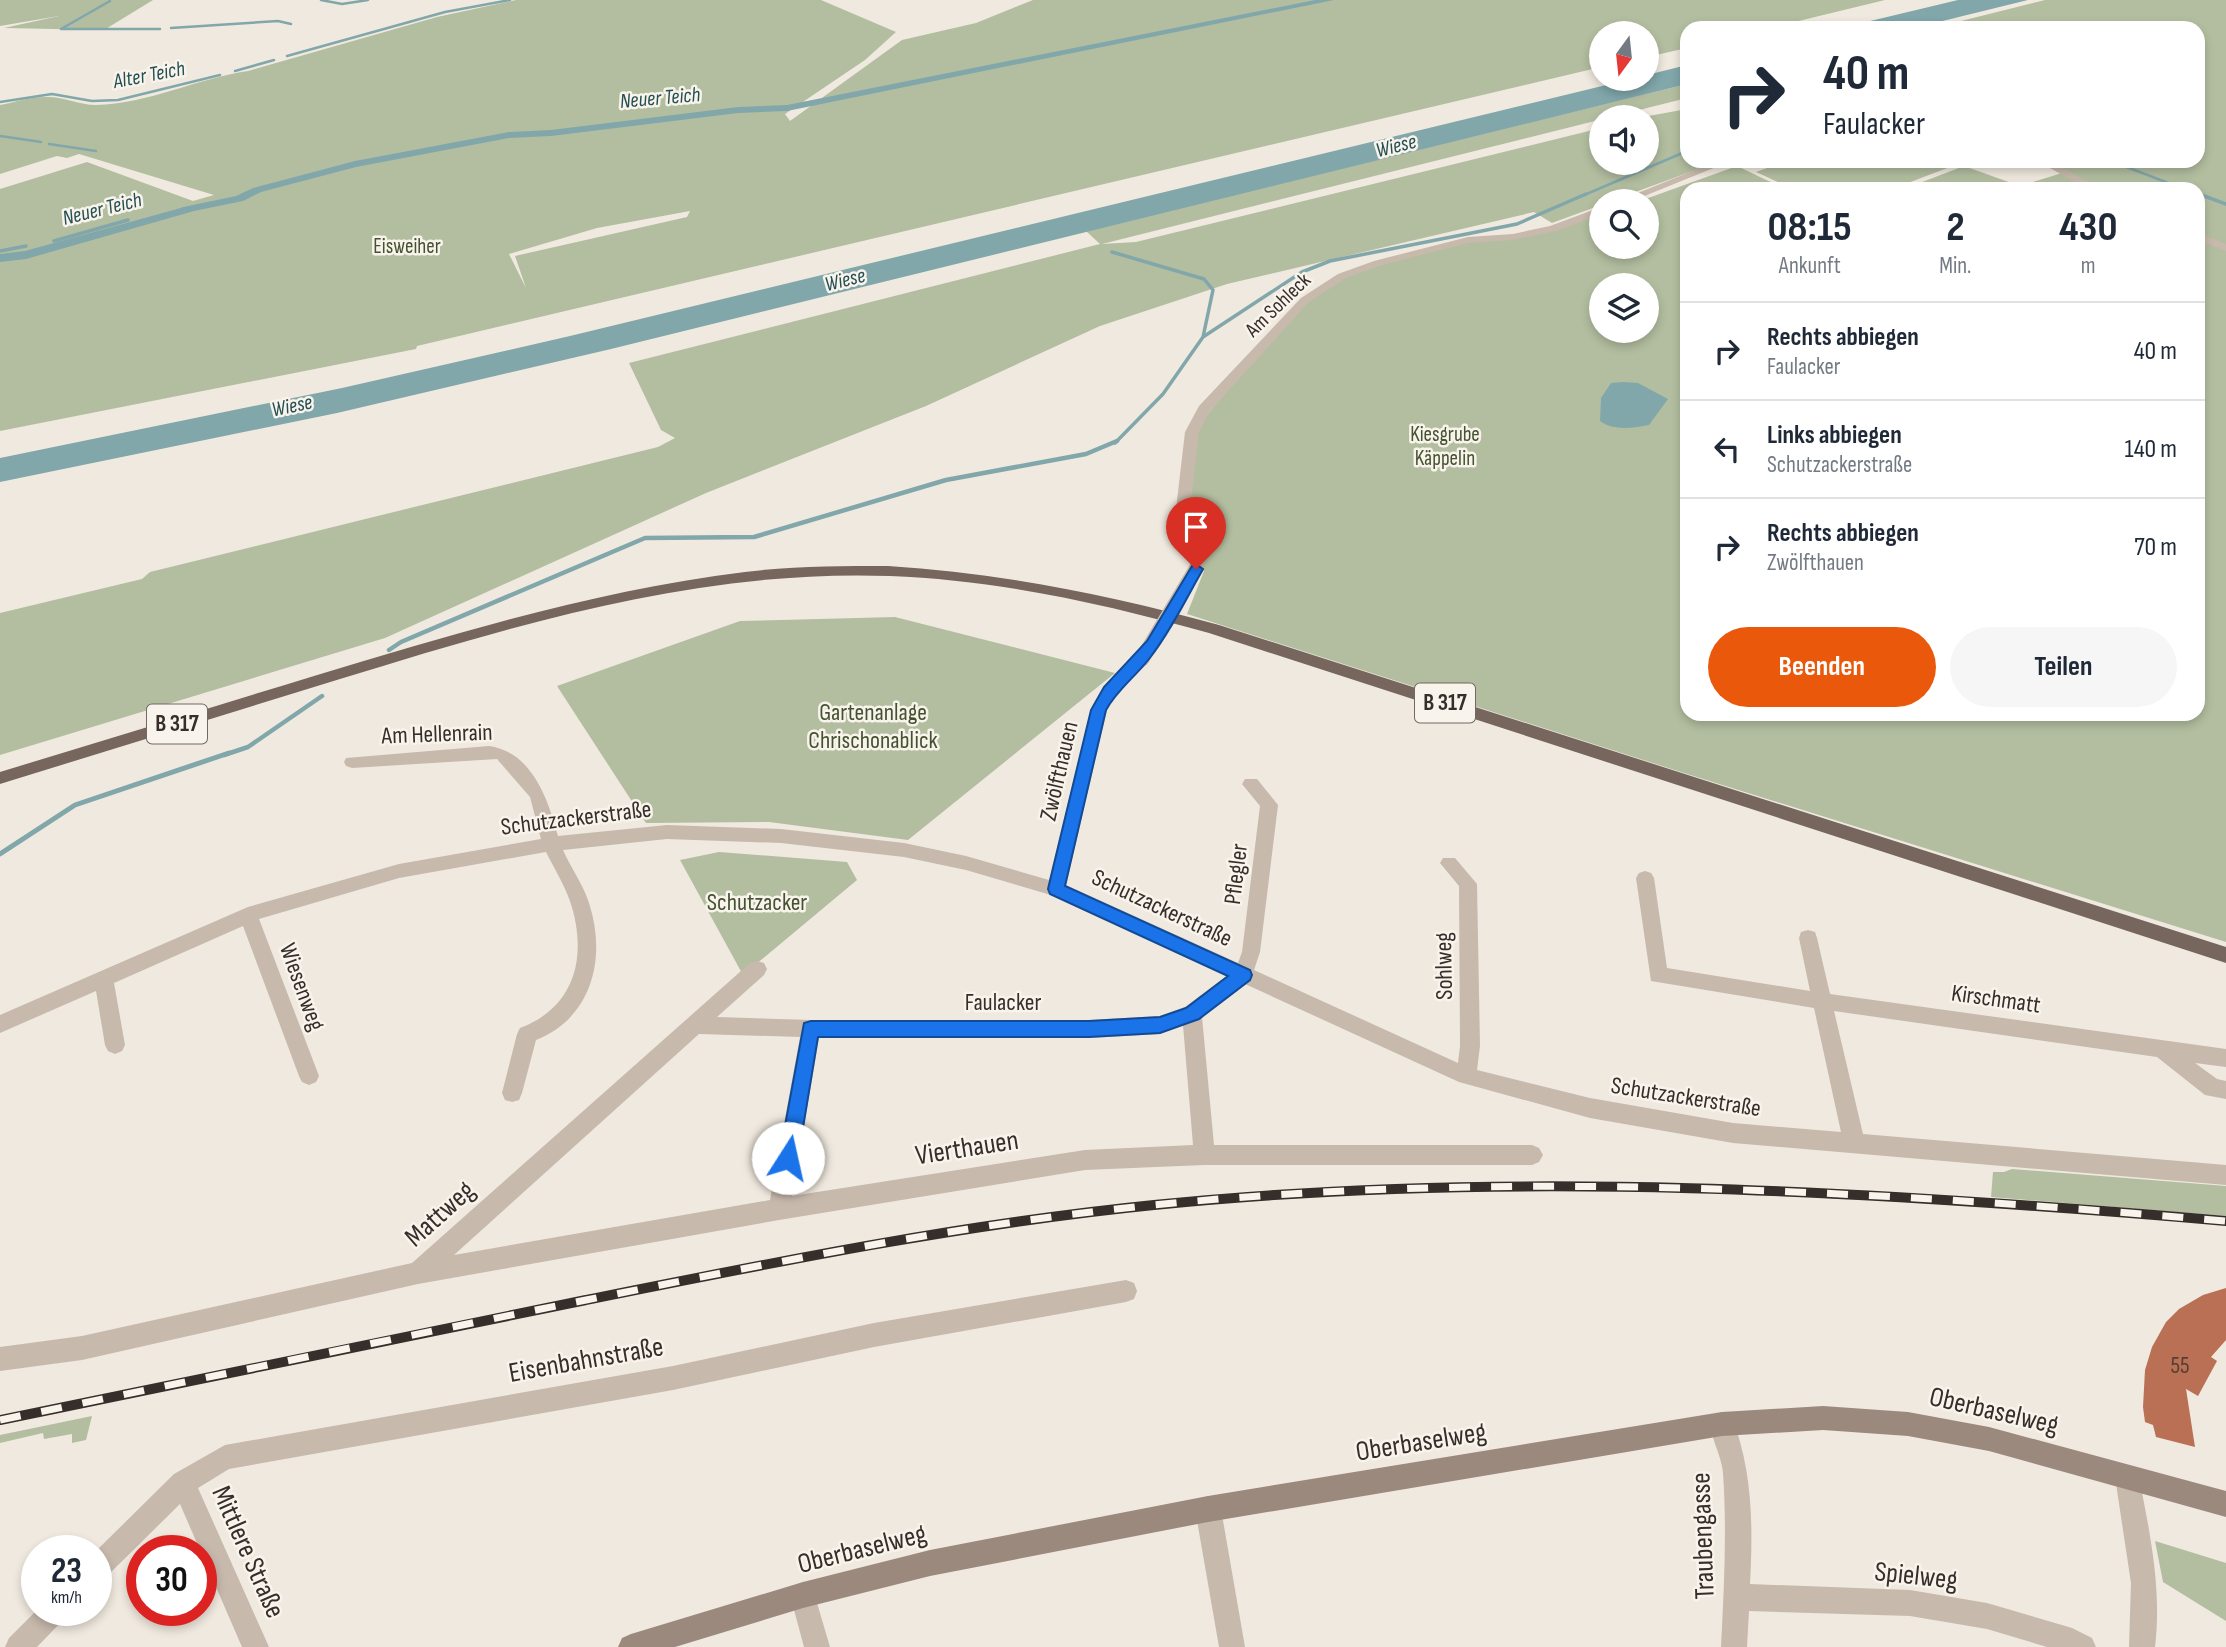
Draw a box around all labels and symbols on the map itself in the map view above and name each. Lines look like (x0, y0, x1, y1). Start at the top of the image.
north arrow (1589, 21, 1659, 91)
water label: Alter Teich (110, 56, 187, 94)
water label: Neuer Teich (619, 82, 701, 114)
water label: Wiese (1373, 129, 1419, 163)
water label: Neuer Teich (60, 187, 144, 231)
park label: Eisweiher (373, 234, 441, 259)
water label: Wiese (822, 263, 868, 297)
street label: Am Sohleck (1239, 268, 1316, 343)
water label: Wiese (269, 390, 315, 422)
park label: Kiesgrube Käppelin (1410, 422, 1480, 471)
pin (1166, 497, 1226, 569)
road number: B 317 (1415, 684, 1475, 722)
park label: Gartenanlage Chrischonablick (808, 698, 938, 755)
road number: B 317 (147, 704, 207, 744)
street label: Am Hellenrain (380, 718, 493, 750)
street label: Zwölfthauen (1033, 718, 1085, 824)
street label: Schutzackerstraße (499, 794, 653, 842)
street label: Pflegler (1218, 842, 1254, 906)
street label: Schutzackerstraße (1087, 863, 1237, 953)
park label: Schutzacker (707, 888, 807, 917)
street label: Sohlweg (1429, 932, 1459, 1000)
street label: Wiesenweg (273, 939, 331, 1035)
street label: Kirschmatt (1950, 978, 2042, 1020)
street label: Faulacker (965, 988, 1041, 1017)
street label: Schutzackerstraße (1609, 1071, 1763, 1123)
position arrow (751, 1121, 825, 1195)
street label: Vierthauen (913, 1124, 1021, 1172)
street label: Mattweg (398, 1174, 482, 1254)
street label: Eisenbahnstraße (506, 1330, 666, 1390)
house number: 55 (2170, 1351, 2190, 1380)
street label: Oberbaselweg (1926, 1380, 2062, 1442)
street label: Oberbaselweg (1353, 1415, 1489, 1469)
street label: Traubengasse (1684, 1472, 1722, 1600)
street label: Mittlere Straße (204, 1481, 292, 1623)
street label: Oberbaselweg (794, 1517, 930, 1581)
speed limit sign: 30 (126, 1535, 217, 1626)
street label: Spielweg (1873, 1555, 1959, 1597)

